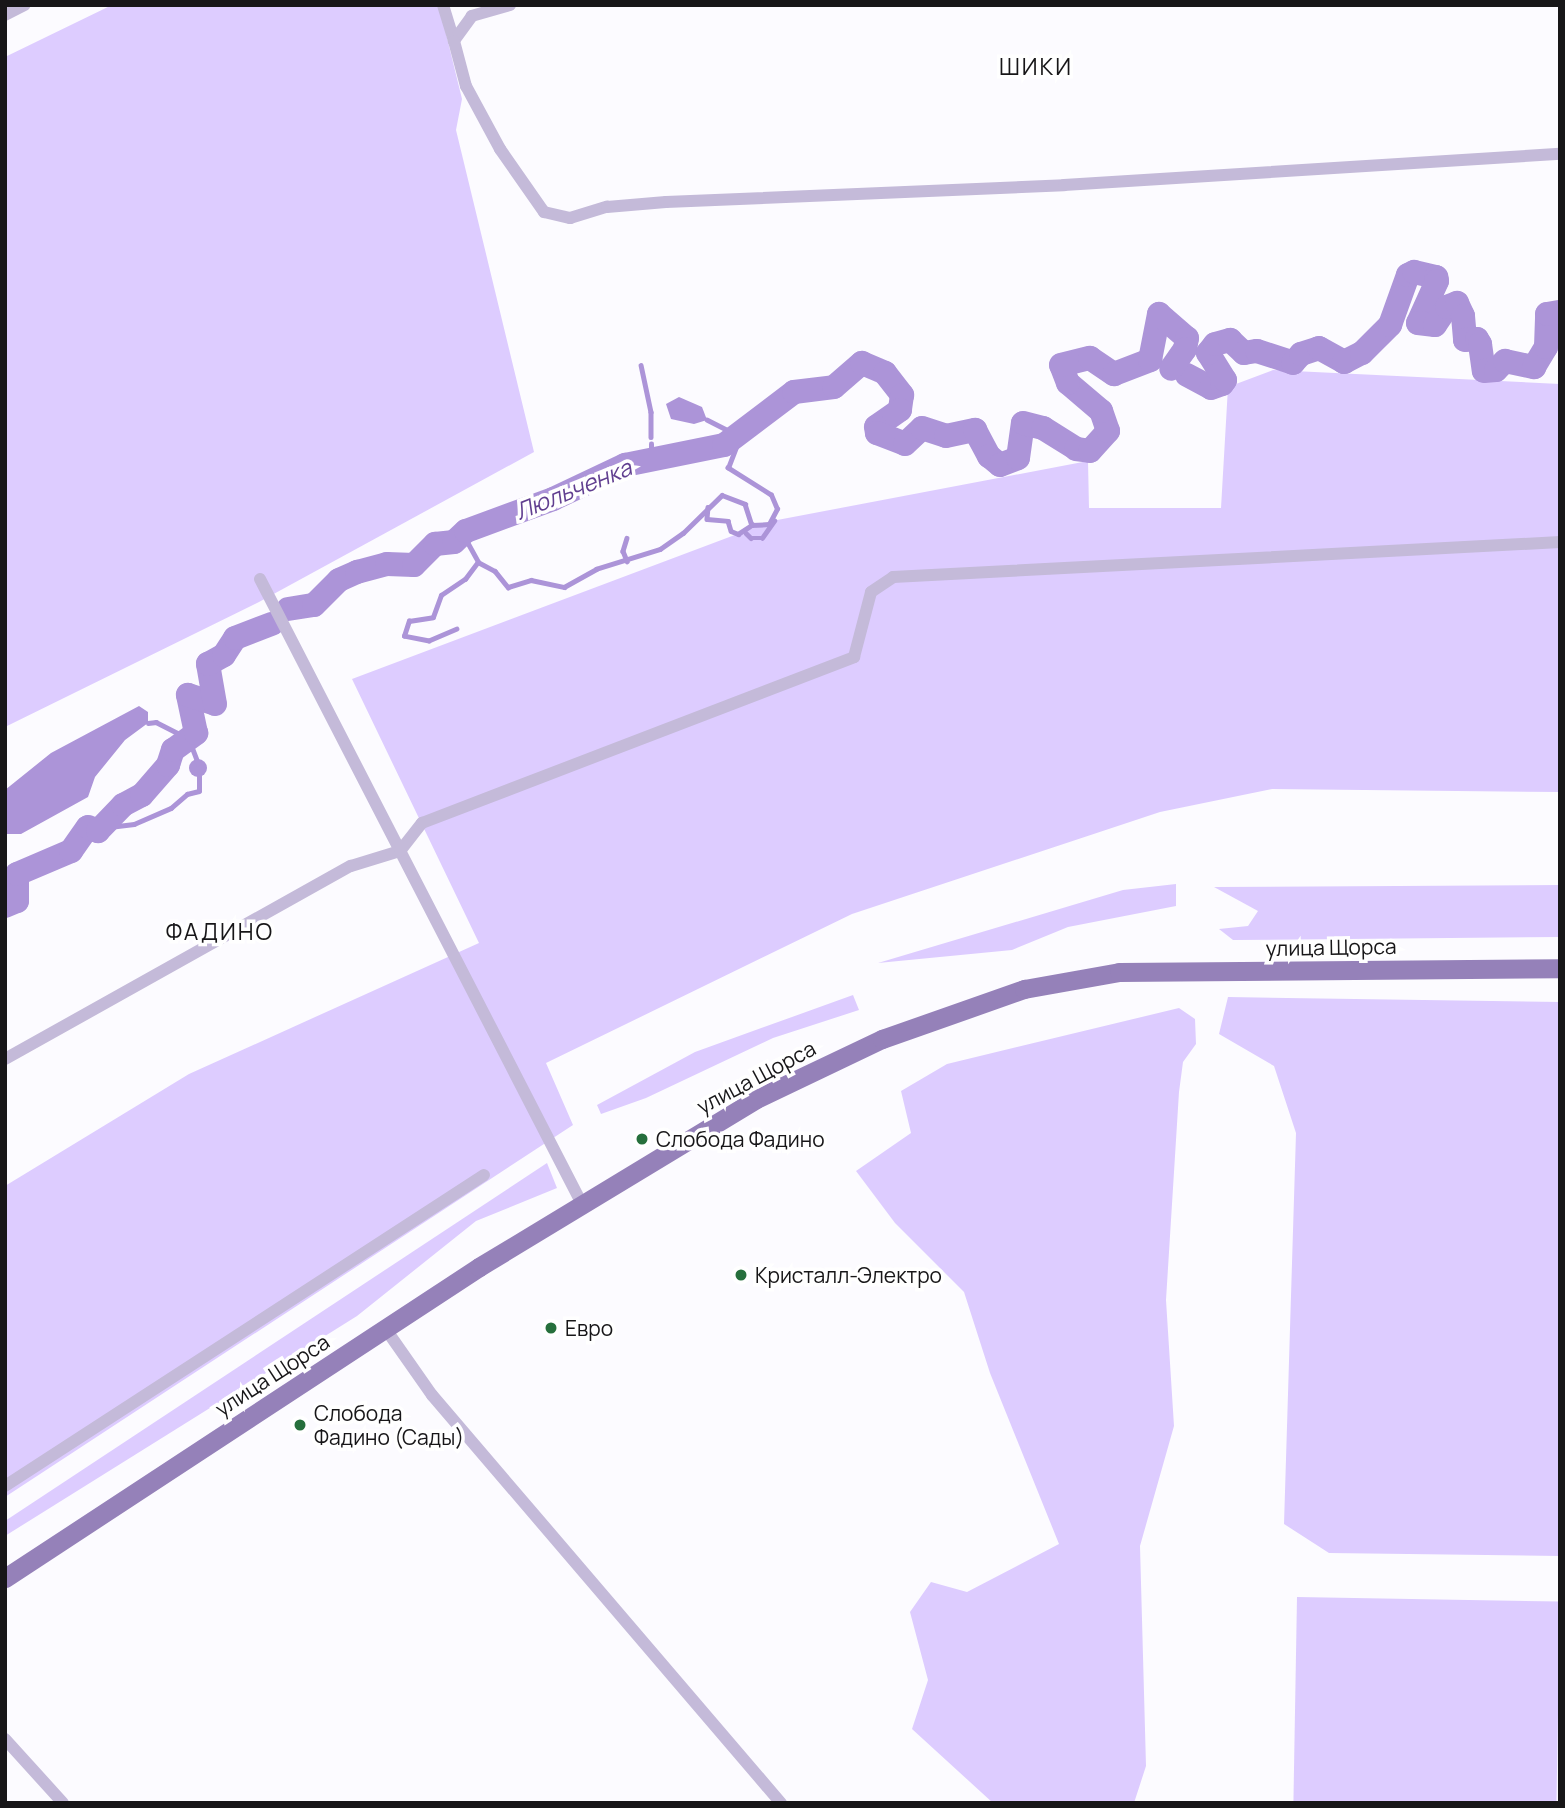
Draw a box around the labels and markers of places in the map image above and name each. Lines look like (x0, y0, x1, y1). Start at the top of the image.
place label: Слобода Фадино (656, 1126, 825, 1152)
marker: Слобода Фадино (634, 1131, 650, 1147)
place label: Кристалл-Электро (755, 1262, 942, 1288)
marker: Кристалл-Электро (733, 1267, 749, 1283)
place label: Евро (565, 1315, 613, 1341)
marker: Евро (543, 1320, 559, 1336)
place label: Слобода Фадино (Сады) (314, 1400, 464, 1450)
marker: Слобода Фадино (Сады) (292, 1417, 308, 1433)

